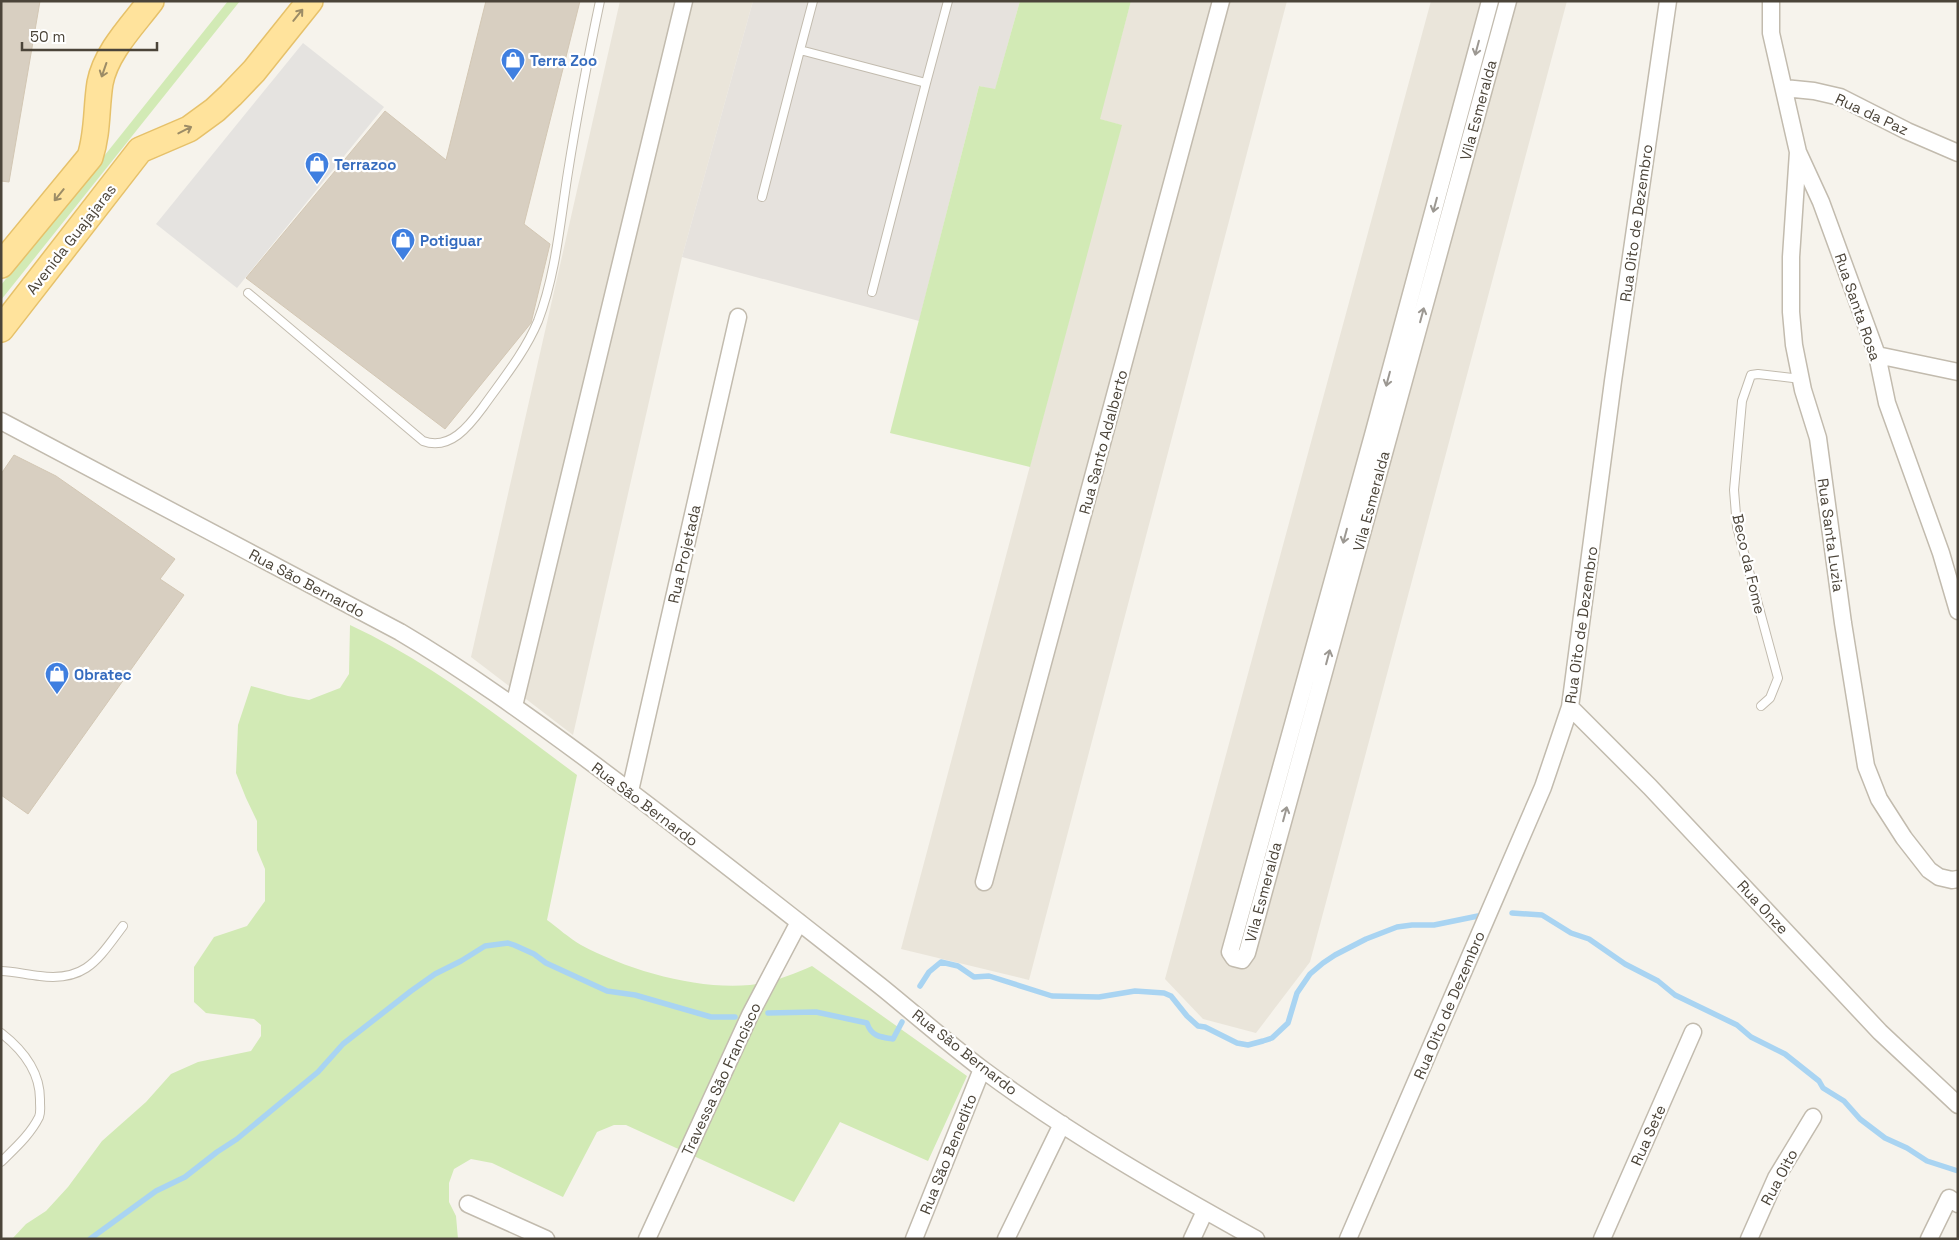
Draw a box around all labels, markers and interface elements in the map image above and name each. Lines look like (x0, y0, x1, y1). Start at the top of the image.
one-way arrow (293, 9, 304, 22)
scale bar (22, 20, 158, 52)
text: 50 m (30, 27, 65, 46)
one-way arrow (1472, 40, 1481, 56)
shop icon: Terra Zoo (500, 47, 526, 81)
place label: Terra Zoo (530, 51, 597, 70)
street label: Vila Esmeralda (1455, 57, 1501, 162)
one-way arrow (99, 62, 109, 78)
street label: Rua da Paz (1832, 89, 1912, 139)
one-way arrow (177, 125, 192, 134)
street label: Rua Oito de Dezembro (1616, 143, 1656, 303)
shop icon: Terrazoo (304, 151, 330, 185)
place label: Terrazoo (334, 155, 396, 174)
street label: Avenida Guajajaras (22, 180, 120, 298)
one-way arrow (54, 188, 65, 201)
one-way arrow (1430, 197, 1439, 213)
shop icon: Potiguar (390, 227, 416, 261)
place label: Potiguar (420, 231, 482, 250)
street label: Rua Santa Rosa (1831, 251, 1885, 364)
one-way arrow (1417, 307, 1427, 323)
street label: Rua Santo Adalberto (1075, 368, 1131, 516)
one-way arrow (1383, 371, 1393, 387)
street label: Vila Esmeralda (1348, 448, 1394, 553)
street label: Rua Santa Luzia (1814, 477, 1848, 593)
street label: Rua Projetada (663, 502, 705, 605)
street label: Beco da Fome (1728, 512, 1770, 616)
one-way arrow (1340, 527, 1350, 543)
street label: Rua São Bernardo (246, 544, 368, 622)
street label: Rua Oito de Dezembro (1561, 545, 1601, 705)
one-way arrow (1323, 650, 1333, 666)
shop icon: Obratec (44, 661, 70, 695)
place label: Obratec (74, 665, 132, 684)
street label: Rua São Bernardo (588, 758, 702, 850)
one-way arrow (1280, 807, 1290, 823)
street label: Vila Esmeralda (1240, 839, 1286, 944)
street label: Rua Onze (1733, 876, 1793, 938)
street label: Rua Oito de Dezembro (1409, 928, 1489, 1082)
street label: Travessa São Francisco (677, 999, 765, 1159)
street label: Rua São Bernardo (909, 1005, 1021, 1099)
street label: Rua São Benedito (915, 1091, 981, 1217)
street label: Rua Sete (1626, 1102, 1670, 1168)
street label: Rua Oito (1756, 1146, 1802, 1208)

